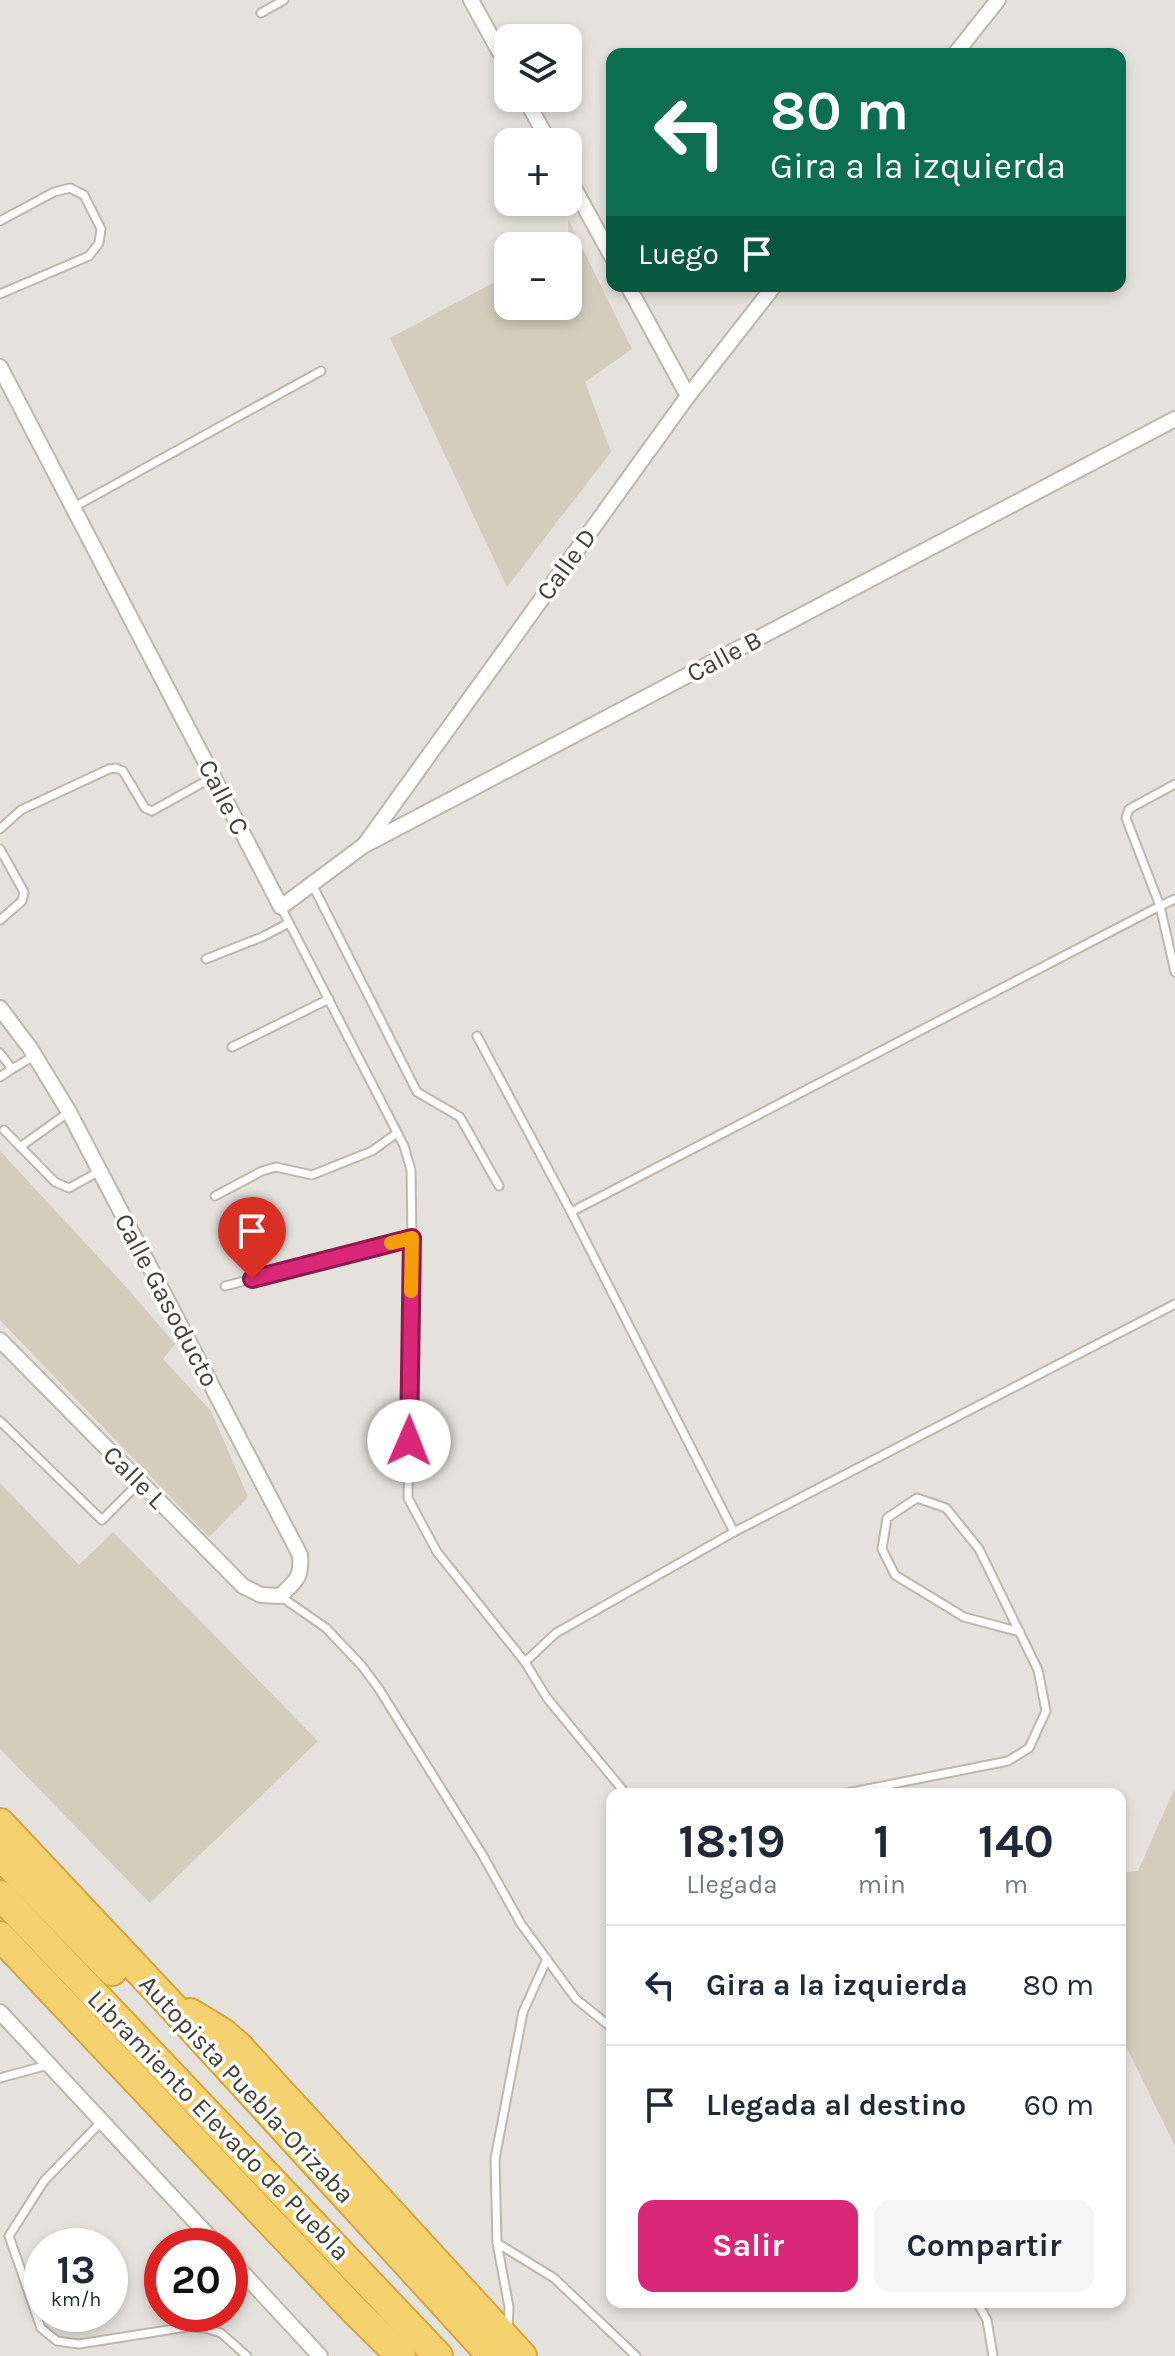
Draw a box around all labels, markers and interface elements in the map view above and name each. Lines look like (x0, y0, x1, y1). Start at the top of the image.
map controls (494, 24, 582, 320)
button: layers (494, 24, 582, 112)
text: 80 m (770, 78, 909, 143)
icon: left (638, 80, 742, 184)
button: + (494, 128, 582, 216)
text: Gira a la izquierda (770, 145, 1066, 187)
button: − (494, 232, 582, 320)
icon: arrive (735, 232, 779, 276)
text: Luego (638, 236, 719, 272)
street label: Calle D (530, 522, 603, 606)
street label: Calle B (681, 624, 767, 689)
street label: Calle C (192, 754, 256, 840)
pin (218, 1197, 286, 1279)
street label: Calle Gasoducto (108, 1208, 225, 1392)
icon: arrive (230, 1209, 274, 1253)
position arrow (367, 1399, 451, 1483)
street label: Calle L (97, 1439, 173, 1515)
text: 18:19 (678, 1813, 786, 1869)
text: 1 (873, 1813, 890, 1869)
text: 140 (978, 1813, 1054, 1869)
text: Llegada (686, 1869, 778, 1900)
text: min (858, 1869, 906, 1900)
text: m (1004, 1869, 1028, 1900)
icon: left (638, 1963, 682, 2007)
text: Gira a la izquierda (706, 1967, 968, 2003)
text: 80 m (1023, 1967, 1094, 2003)
street label: Autopista Puebla-Orizaba (133, 1969, 361, 2210)
street label: Libramiento Elevado de Puebla (81, 1984, 356, 2267)
icon: arrive (638, 2083, 682, 2127)
text: Llegada al destino (706, 2087, 966, 2123)
text: 60 m (1024, 2087, 1094, 2123)
button: Salir (638, 2200, 858, 2292)
button: Compartir (874, 2200, 1094, 2292)
speed limit sign: 20 (144, 2228, 248, 2332)
text: 13 (56, 2246, 96, 2293)
text: km/h (51, 2288, 101, 2311)

